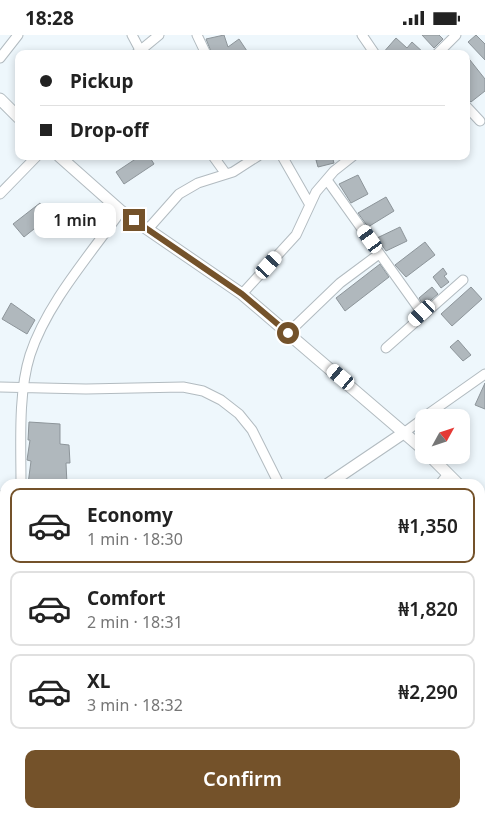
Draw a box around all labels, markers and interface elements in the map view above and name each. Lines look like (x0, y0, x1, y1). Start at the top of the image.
text: 18:28 (25, 5, 74, 31)
text: Pickup (70, 68, 133, 94)
text: Drop-off (70, 117, 149, 143)
callout: 1 min (34, 203, 116, 237)
text: 1 min (53, 209, 97, 231)
route end (123, 209, 145, 231)
car (355, 222, 384, 256)
car (253, 249, 284, 281)
car (405, 297, 438, 329)
route start (277, 322, 299, 344)
car (324, 362, 357, 392)
north arrow (415, 409, 470, 464)
map controls (415, 409, 470, 464)
text: Economy (87, 502, 173, 528)
icon: car (27, 503, 72, 548)
text: ₦1,350 (398, 513, 458, 539)
text: 1 min · 18:30 (87, 528, 183, 550)
text: Comfort (87, 585, 166, 611)
icon: car (27, 586, 72, 631)
text: ₦1,820 (398, 596, 458, 622)
text: 2 min · 18:31 (87, 611, 183, 633)
text: XL (87, 668, 110, 694)
icon: car (27, 669, 72, 714)
text: ₦2,290 (398, 679, 458, 705)
text: 3 min · 18:32 (87, 694, 183, 716)
button: Confirm (25, 750, 460, 808)

